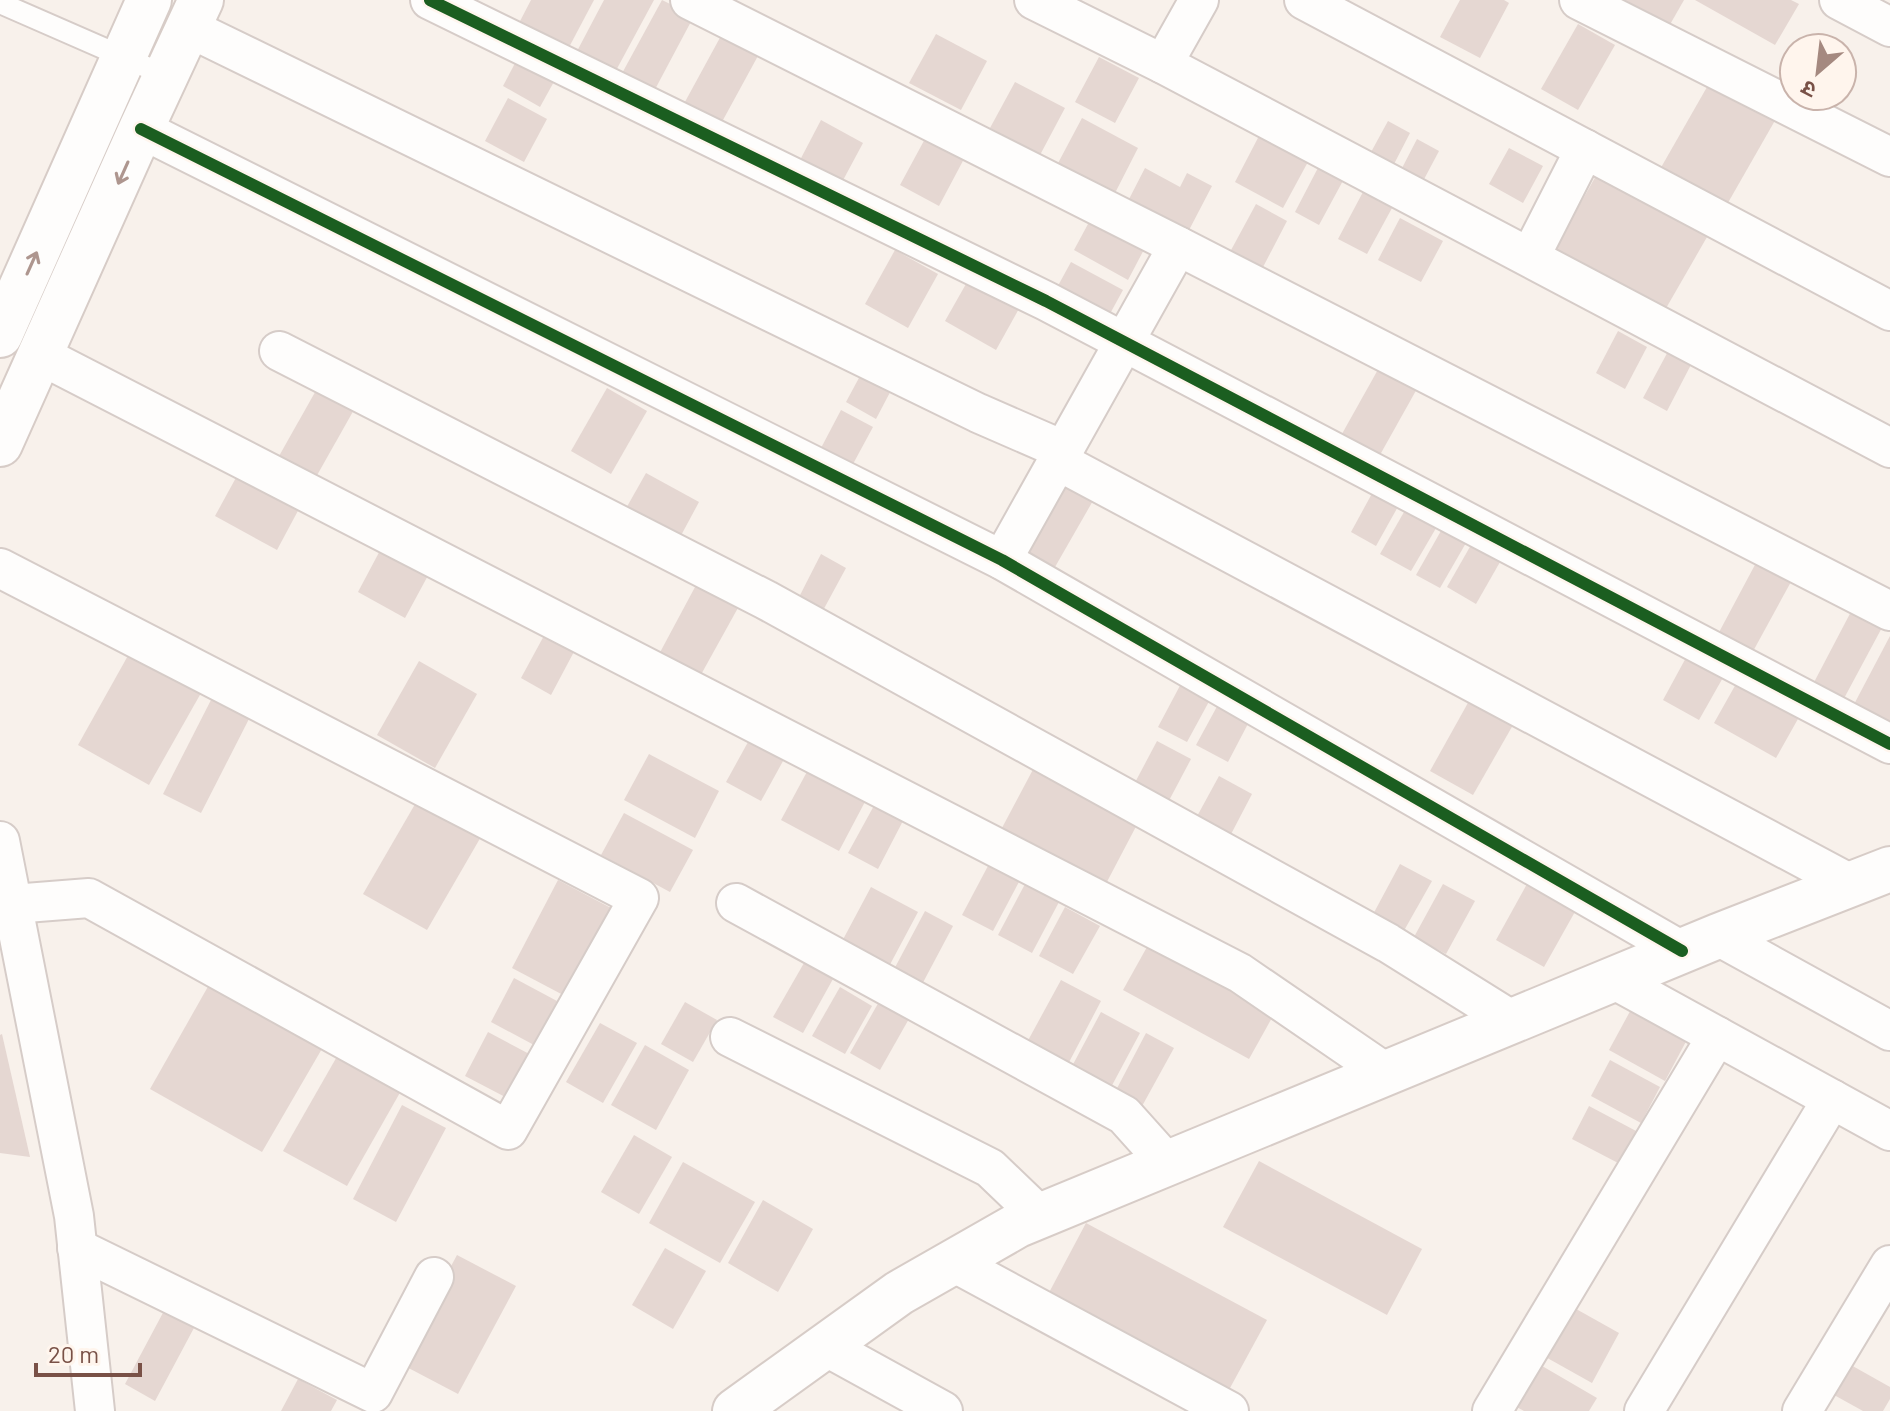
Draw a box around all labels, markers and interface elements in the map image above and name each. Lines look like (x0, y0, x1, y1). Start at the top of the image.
north arrow (1778, 32, 1858, 112)
text: उ (1795, 76, 1820, 105)
one-way arrow (114, 160, 129, 185)
one-way arrow (25, 252, 40, 276)
scale bar (36, 1327, 140, 1377)
text: 20 m (48, 1339, 99, 1368)

